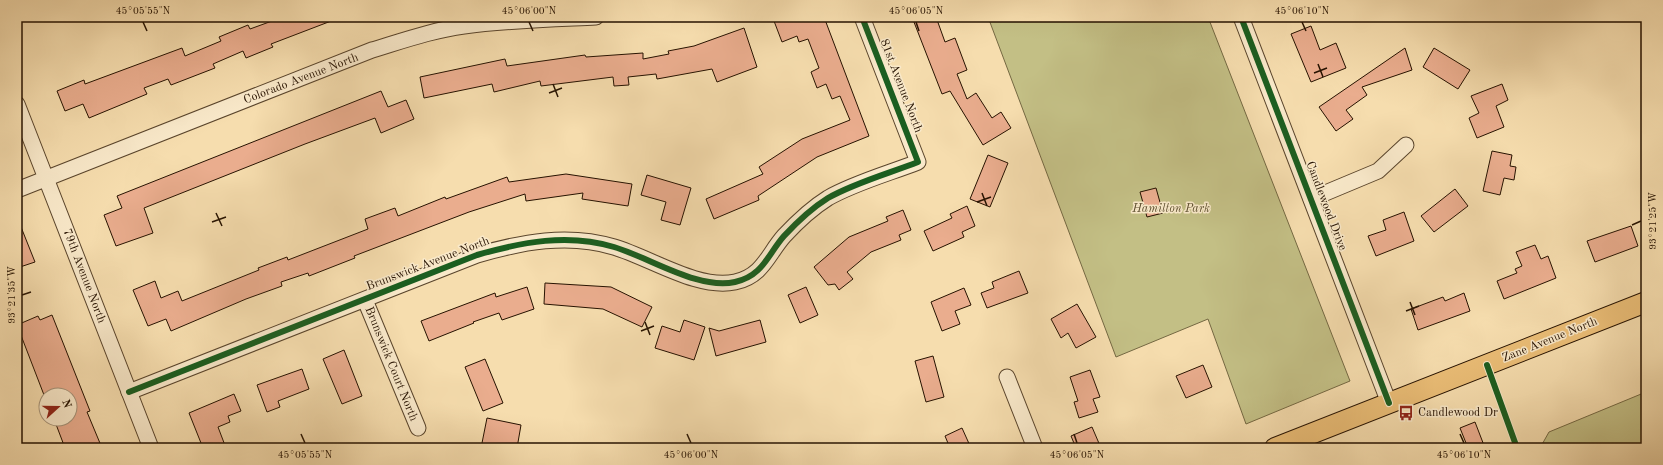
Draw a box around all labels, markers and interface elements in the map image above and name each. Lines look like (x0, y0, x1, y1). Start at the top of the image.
text: 45°05'55"N (116, 6, 171, 16)
text: 45°06'00"N (502, 6, 557, 16)
text: 45°06'05"N (889, 6, 944, 16)
text: 45°06'10"N (1275, 6, 1330, 16)
street label: 81st Avenue North (878, 38, 925, 135)
street label: Colorado Avenue North (242, 51, 361, 106)
street label: Candlewood Drive (1303, 160, 1349, 253)
text: 93°21'25"W (1648, 192, 1658, 250)
park label: Hamilton Park (1131, 203, 1210, 215)
street label: 79th Avenue North (60, 227, 108, 325)
street label: Brunswick Avenue North (365, 235, 492, 293)
text: 93°21'35"W (7, 266, 17, 324)
street label: Brunswick Court North (363, 305, 420, 423)
street label: Zane Avenue North (1501, 315, 1600, 365)
north arrow (38, 387, 78, 427)
text: N (59, 398, 73, 410)
bus stop icon: Candlewood Dr (1397, 404, 1415, 422)
place label: Candlewood Dr (1418, 407, 1498, 419)
text: 45°05'55"N (278, 450, 333, 460)
text: 45°06'00"N (664, 450, 719, 460)
text: 45°06'05"N (1050, 450, 1105, 460)
text: 45°06'10"N (1437, 450, 1492, 460)

